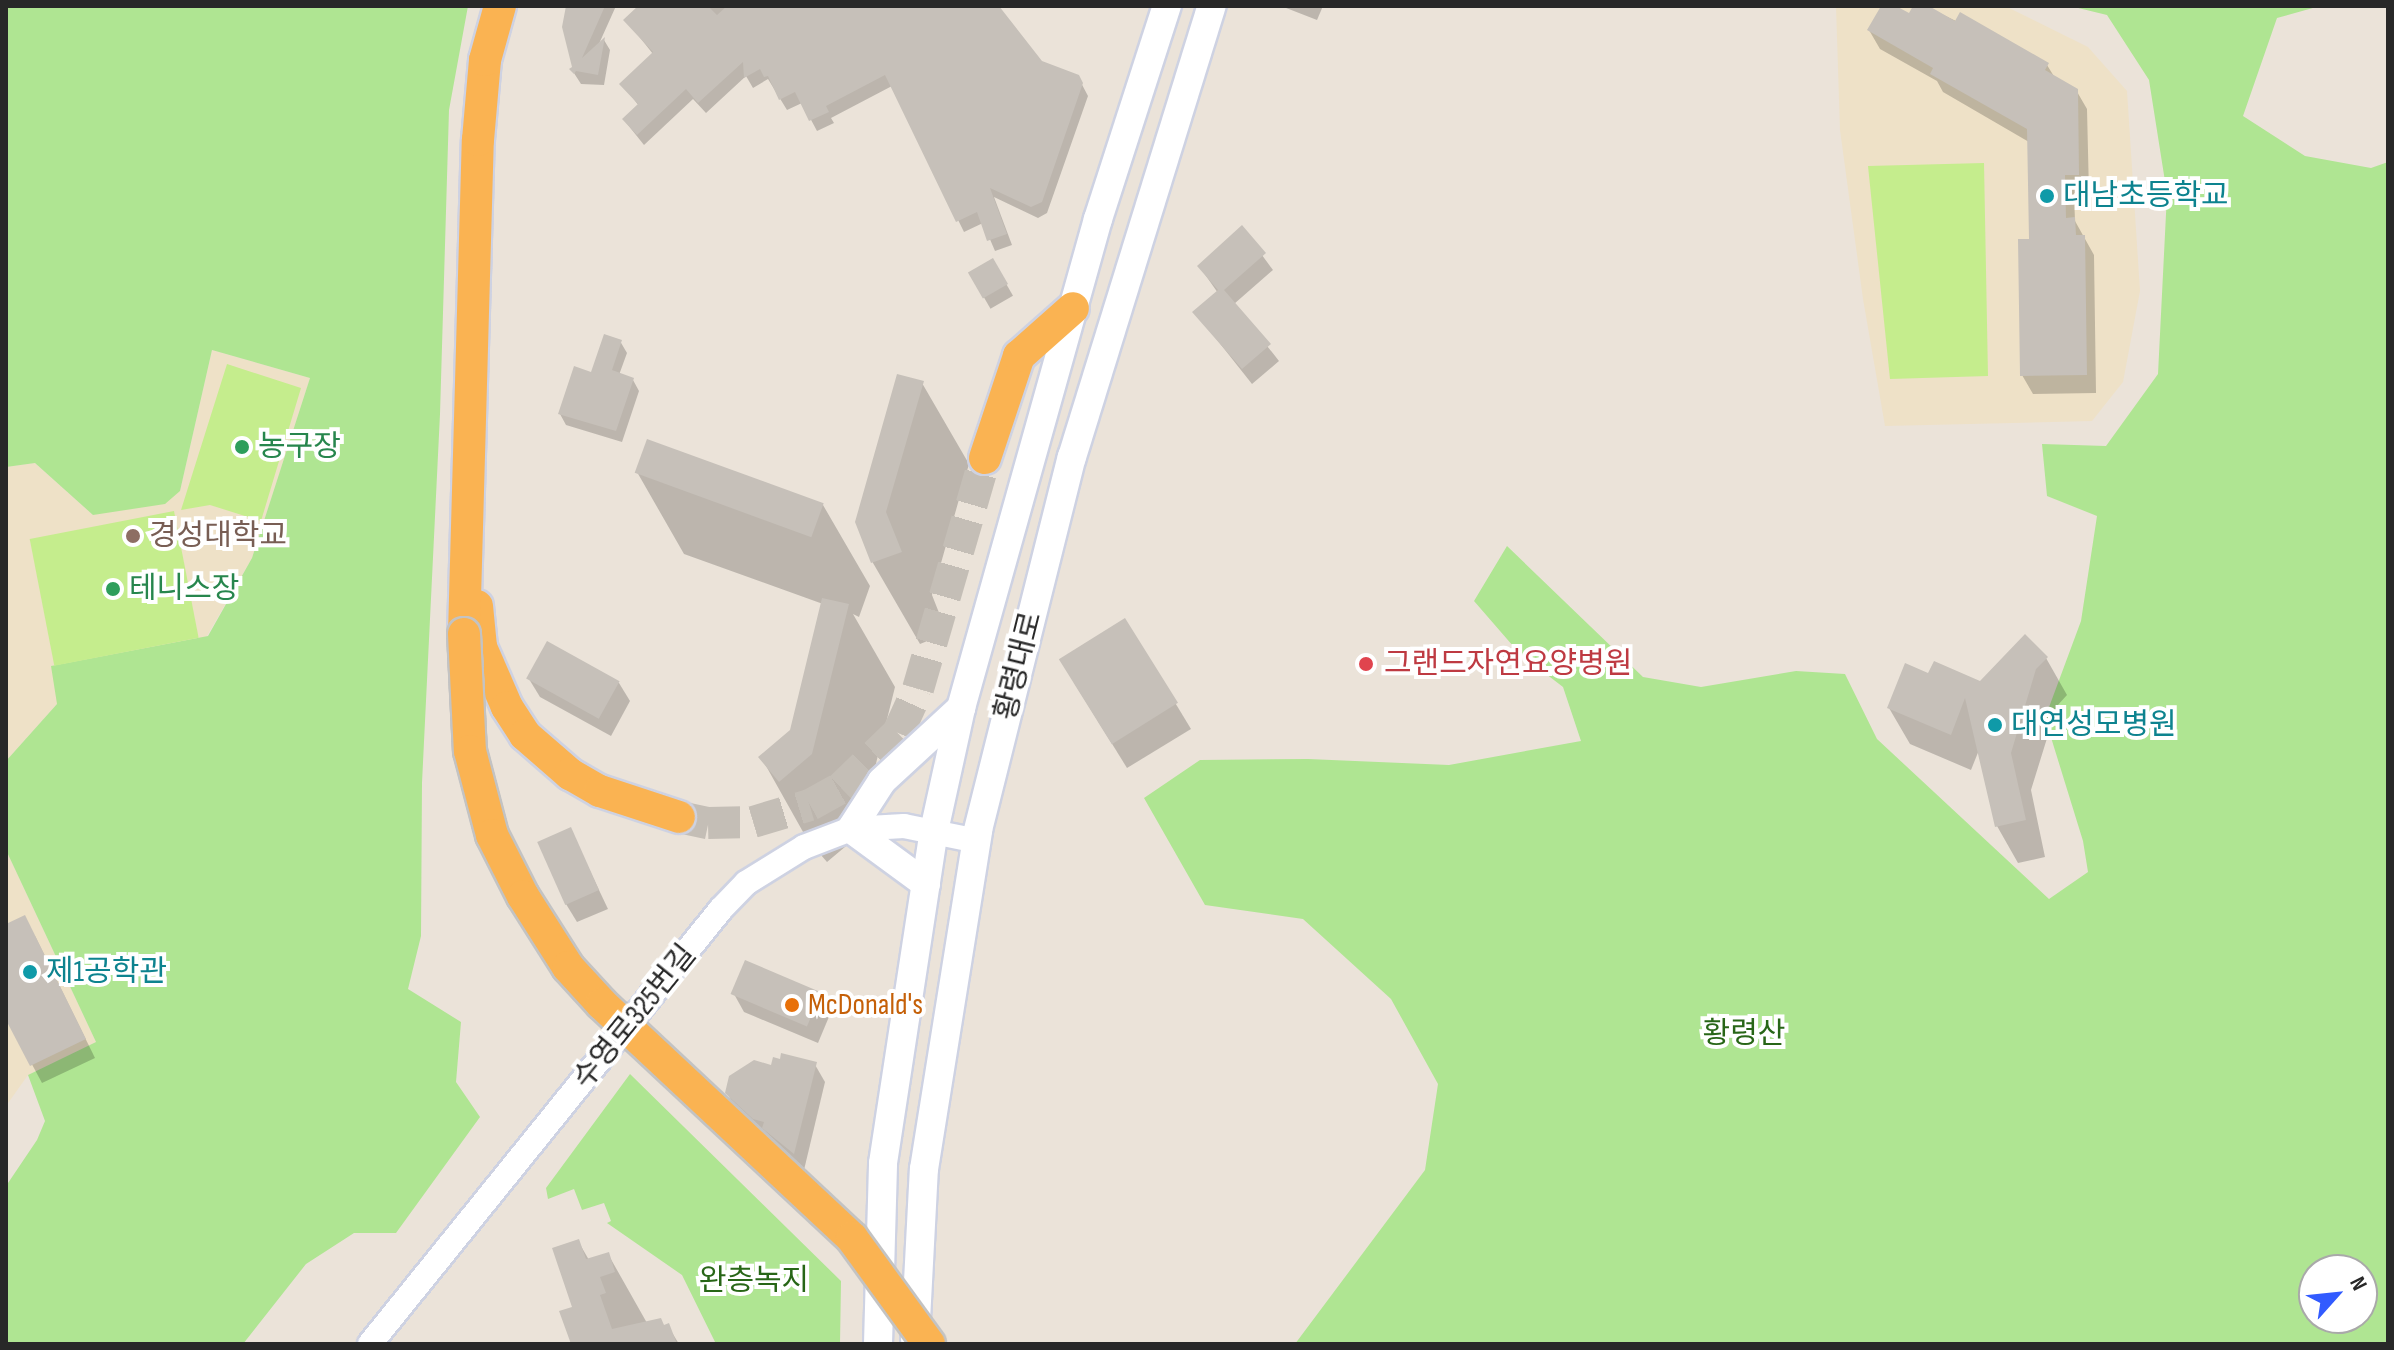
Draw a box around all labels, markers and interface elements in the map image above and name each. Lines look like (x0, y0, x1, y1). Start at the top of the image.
place label: 대남초등학교 (2063, 178, 2229, 214)
marker: 대남초등학교 (2038, 187, 2056, 205)
place label: 농구장 (258, 429, 341, 465)
marker: 농구장 (233, 438, 251, 456)
place label: 경성대학교 (149, 518, 287, 554)
marker: 경성대학교 (124, 527, 142, 545)
place label: 테니스장 (129, 571, 239, 607)
marker: 테니스장 (104, 580, 122, 598)
street label: 황령대로 (988, 608, 1050, 724)
place label: 그랜드자연요양병원 (1384, 646, 1632, 682)
marker: 그랜드자연요양병원 (1355, 653, 1377, 675)
place label: 대연성모병원 (2011, 707, 2177, 743)
marker: 대연성모병원 (1986, 716, 2004, 734)
street label: 수영로325번길 (566, 938, 704, 1096)
place label: 제1공학관 (46, 954, 167, 990)
marker: 제1공학관 (21, 963, 39, 981)
place label: McDonald's (808, 987, 923, 1023)
marker: McDonald's (783, 996, 801, 1014)
park label: 황령산 (1703, 1016, 1785, 1052)
north arrow (2298, 1254, 2378, 1334)
park label: 완층녹지 (699, 1263, 809, 1299)
text: N (2343, 1272, 2373, 1295)

